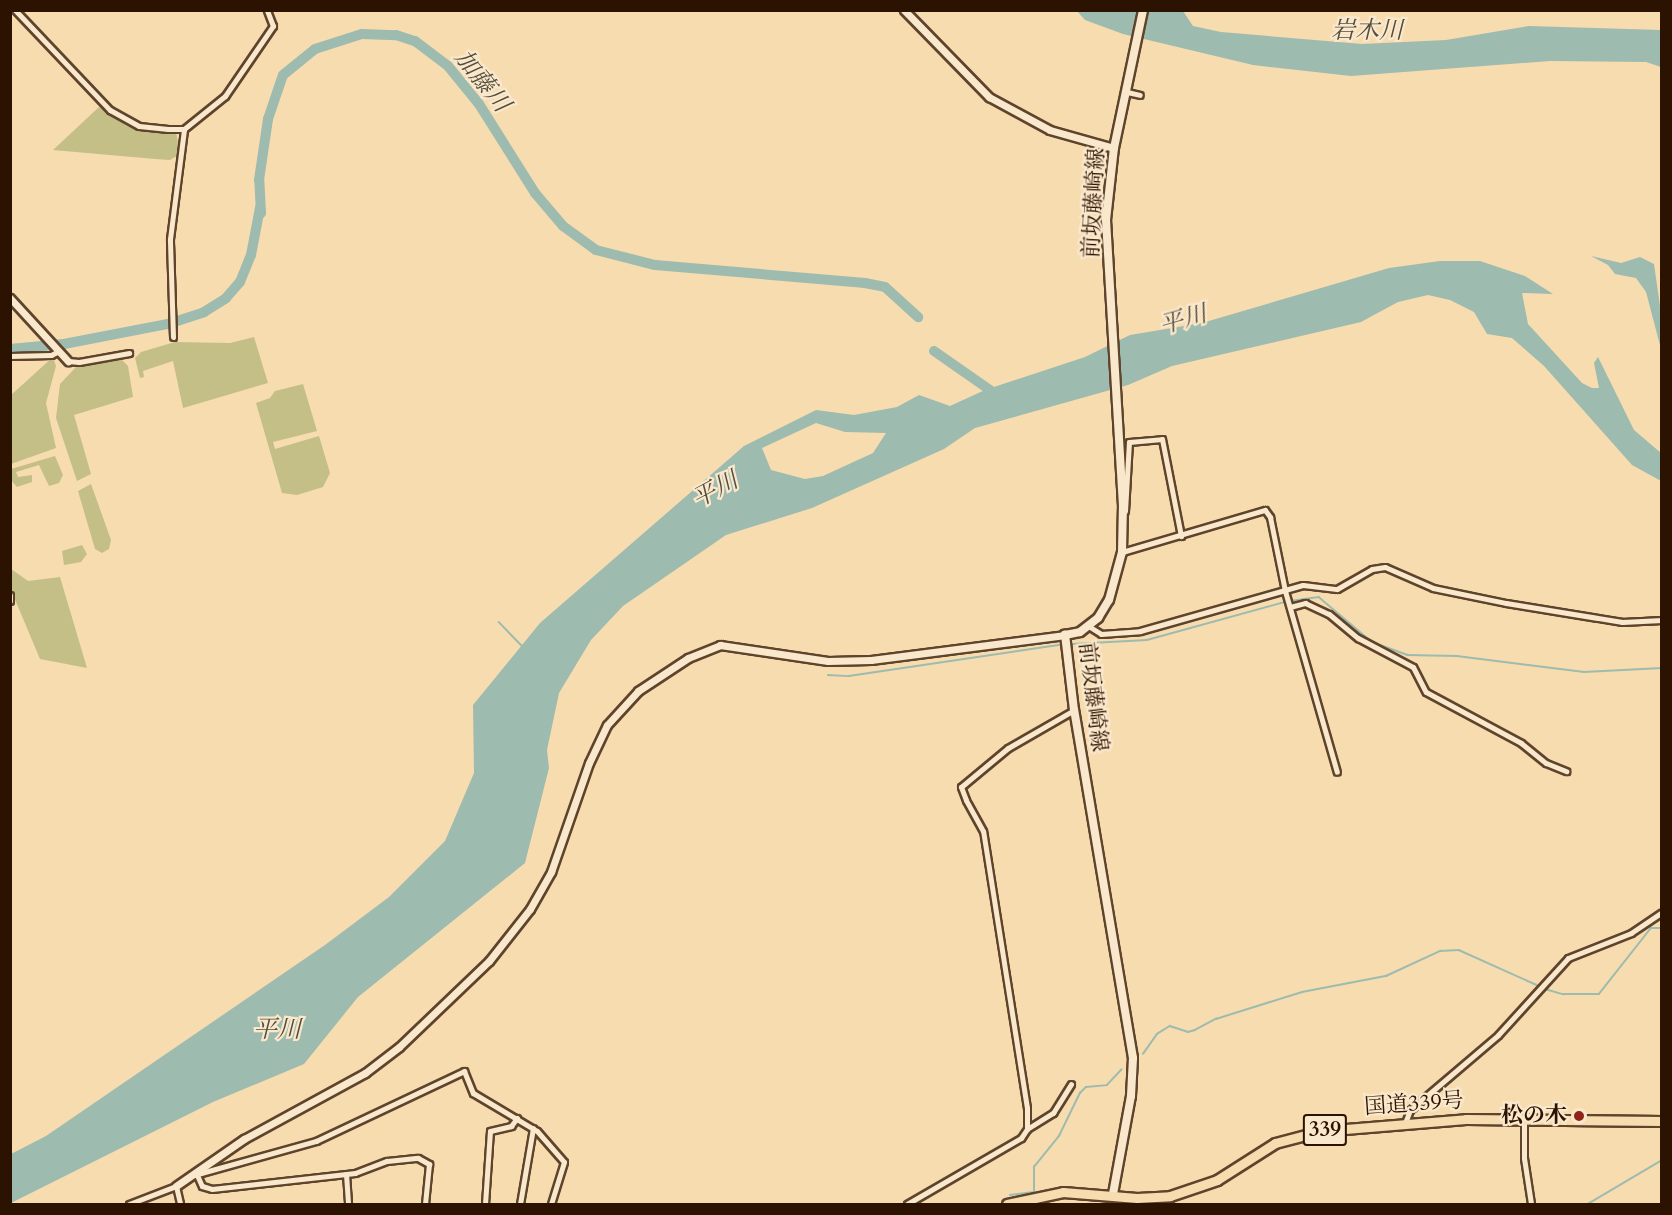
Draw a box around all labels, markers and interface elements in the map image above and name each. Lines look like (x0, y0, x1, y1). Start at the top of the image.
water label: 岩木川 (1331, 17, 1403, 45)
water label: 加藤川 (448, 44, 516, 118)
street label: 前坂藤崎線 (1078, 147, 1110, 259)
water label: 平川 (1156, 300, 1210, 340)
water label: 平川 (687, 466, 743, 514)
street label: 前坂藤崎線 (1073, 641, 1113, 753)
water label: 平川 (253, 1016, 301, 1044)
street label: 国道339号 (1363, 1087, 1465, 1121)
place label: 松の木 (1501, 1103, 1567, 1129)
marker: 松の木 (1572, 1109, 1586, 1123)
road number: 339 (1302, 1112, 1348, 1148)

